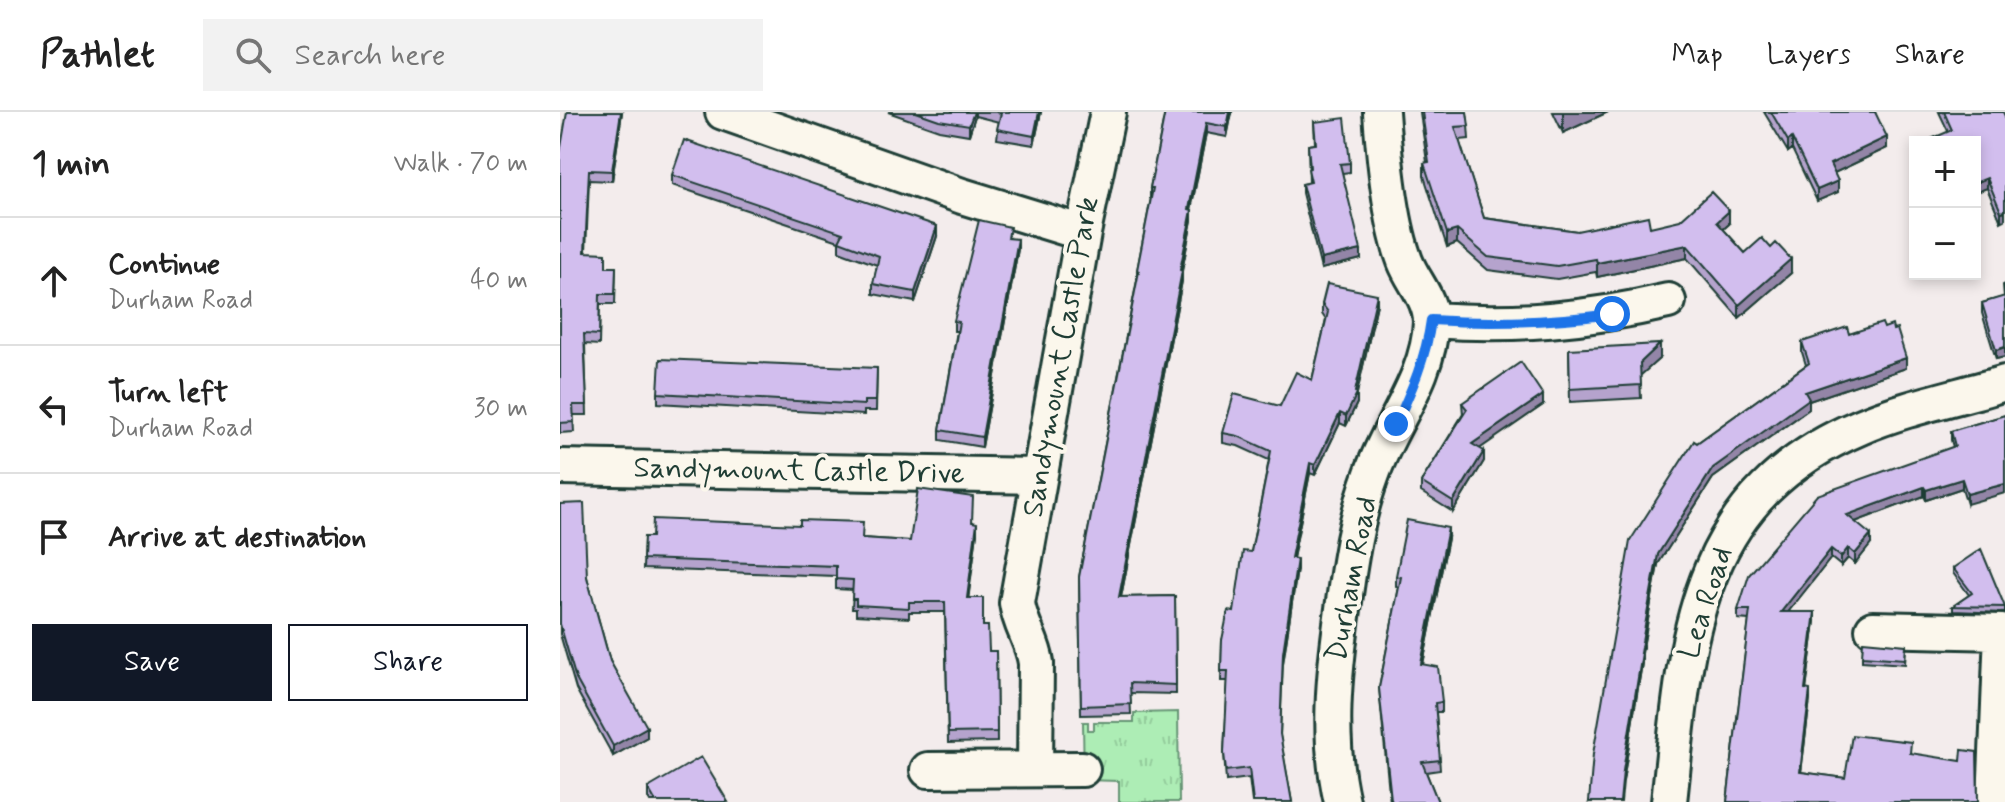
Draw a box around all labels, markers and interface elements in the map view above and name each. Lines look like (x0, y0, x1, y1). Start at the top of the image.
search box (203, 19, 763, 91)
text: Pathlet (40, 31, 155, 80)
icon: search (231, 33, 275, 77)
text: Search here (295, 36, 446, 75)
text: Map (1672, 37, 1723, 74)
text: Layers (1767, 37, 1851, 74)
text: Share (1895, 37, 1965, 74)
map controls (1909, 136, 1981, 280)
button: + (1909, 136, 1981, 208)
text: 1 min (32, 142, 110, 187)
text: Walk · 70 m (393, 147, 528, 181)
street label: Sandymount Castle Park (1014, 194, 1108, 520)
button: − (1909, 208, 1981, 280)
text: Continue (108, 245, 220, 284)
icon: ahead (32, 259, 76, 303)
text: 40 m (470, 264, 528, 298)
text: Durham Road (108, 284, 253, 318)
route start (1594, 296, 1630, 332)
text: Turn left (108, 373, 228, 412)
icon: left (32, 387, 76, 431)
text: 30 m (474, 392, 528, 426)
route end (1378, 406, 1414, 442)
text: Durham Road (108, 412, 253, 446)
street label: Sandymount Castle Drive (633, 449, 965, 493)
street label: Durham Road (1317, 493, 1387, 665)
icon: arrive (32, 515, 76, 559)
text: Arrive at destination (108, 518, 366, 557)
street label: Lea Road (1670, 542, 1742, 664)
button: Save (32, 624, 272, 701)
button: Share (288, 624, 528, 701)

